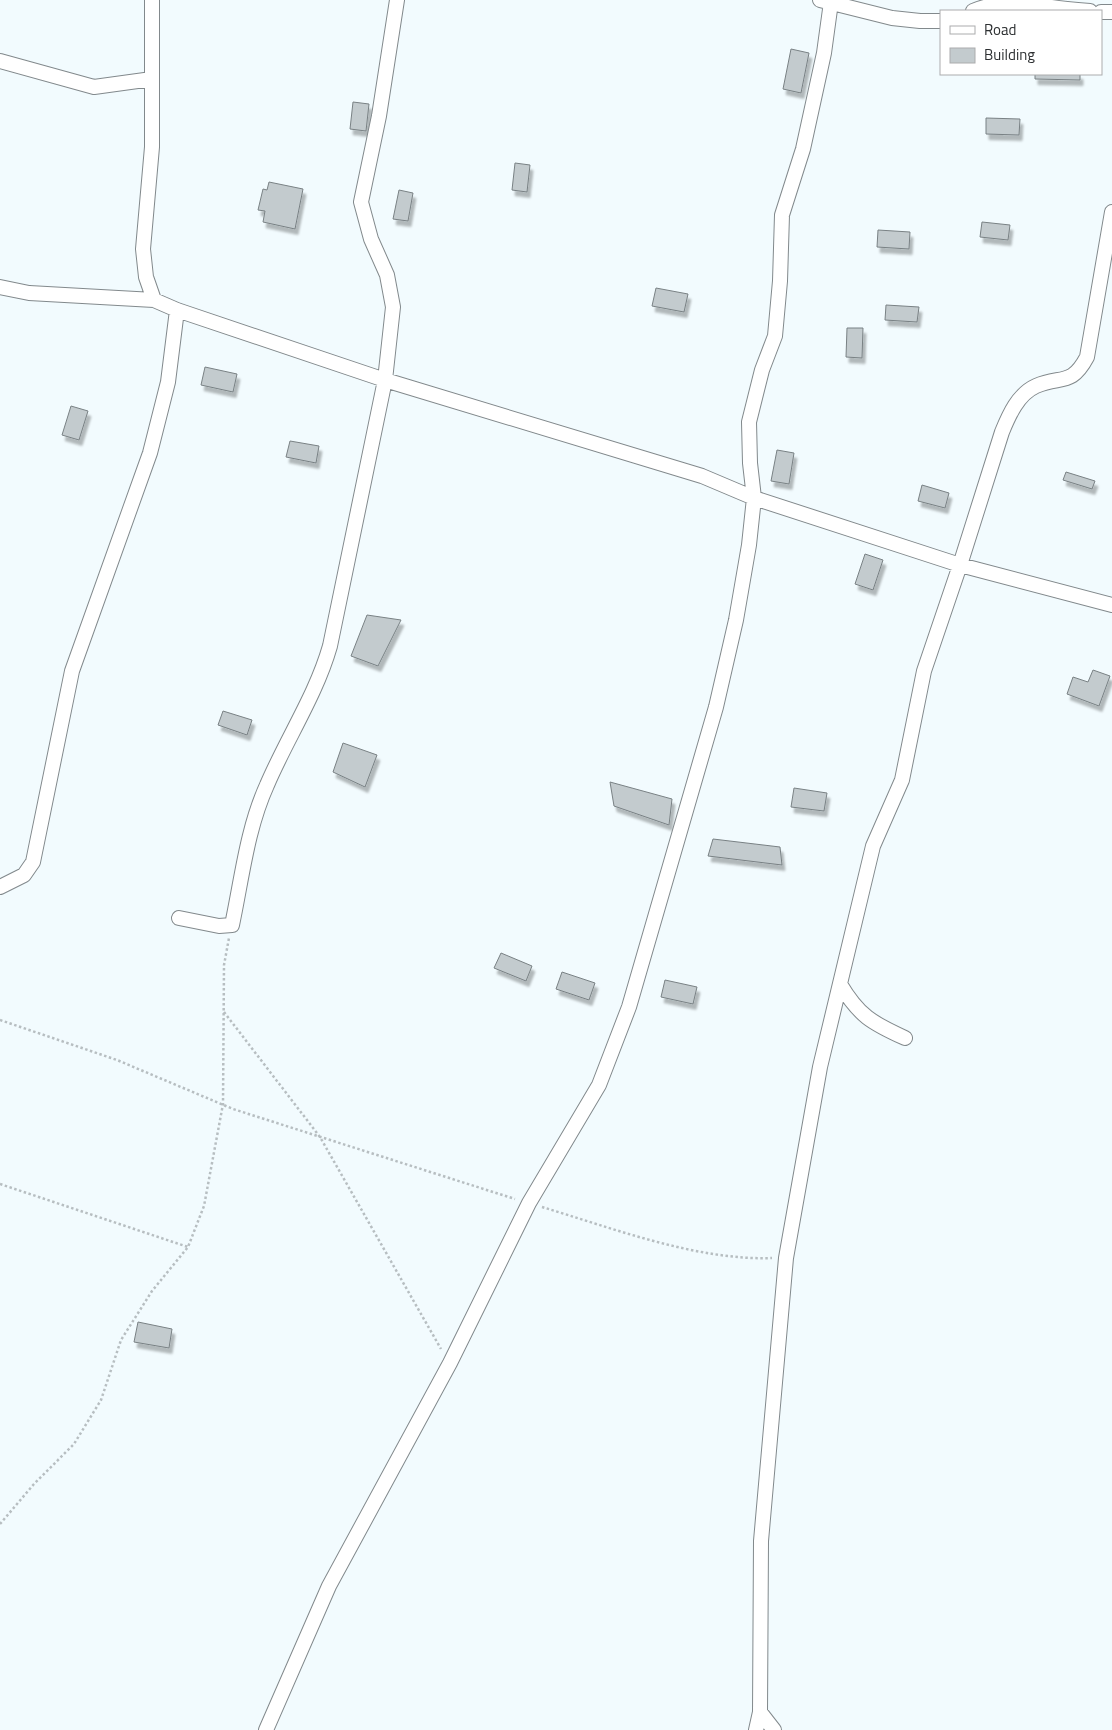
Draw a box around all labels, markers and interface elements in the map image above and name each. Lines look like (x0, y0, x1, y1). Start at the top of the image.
legend (940, 10, 1102, 75)
text: Road (984, 18, 1016, 41)
text: Building (984, 43, 1035, 66)

